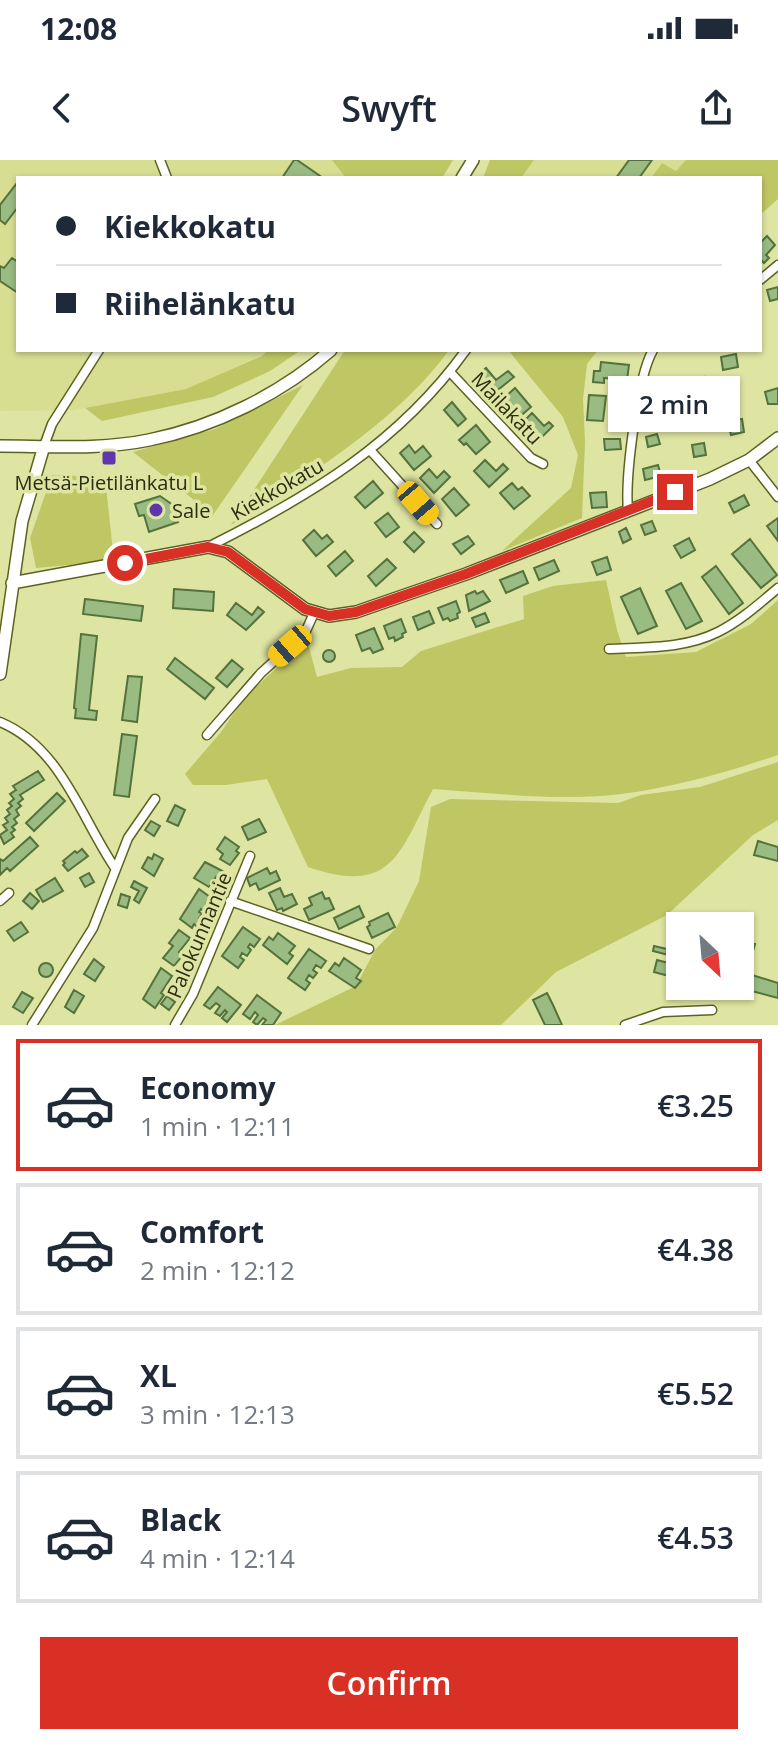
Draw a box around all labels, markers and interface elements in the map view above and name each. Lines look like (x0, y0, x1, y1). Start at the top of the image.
text: 12:08 (40, 8, 117, 49)
text: Swyft (341, 84, 437, 133)
icon: back (40, 86, 84, 130)
icon: share (694, 86, 738, 130)
text: Kiekkokatu (104, 206, 276, 247)
text: Riihelänkatu (104, 283, 296, 324)
street label: Mailakatu (466, 366, 548, 450)
callout: 2 min (609, 376, 741, 432)
text: 2 min (639, 386, 709, 422)
marker: Metsä-Pietilänkatu L (100, 449, 118, 467)
street label: Kiekkokatu (226, 452, 328, 526)
place label: Metsä-Pietilänkatu L (15, 469, 204, 496)
route end (657, 474, 693, 510)
car (393, 477, 443, 529)
place label: Sale (172, 497, 210, 524)
marker: Sale (147, 501, 165, 519)
route start (107, 545, 143, 581)
car (264, 621, 316, 671)
street label: Palokunnantie (160, 868, 238, 1002)
north arrow (666, 912, 754, 1000)
map controls (666, 912, 754, 1000)
text: Economy (140, 1067, 276, 1108)
icon: car (44, 1069, 116, 1141)
text: €3.25 (657, 1085, 734, 1126)
text: 1 min · 12:11 (140, 1108, 295, 1144)
text: Comfort (140, 1211, 264, 1252)
icon: car (44, 1213, 116, 1285)
text: €4.38 (657, 1229, 734, 1270)
text: 2 min · 12:12 (140, 1252, 295, 1288)
text: XL (140, 1355, 177, 1396)
icon: car (44, 1357, 116, 1429)
text: €5.52 (657, 1373, 734, 1414)
text: 3 min · 12:13 (140, 1396, 295, 1432)
text: Black (140, 1499, 221, 1540)
icon: car (44, 1501, 116, 1573)
text: €4.53 (657, 1517, 734, 1558)
text: 4 min · 12:14 (140, 1540, 295, 1576)
button: Confirm (40, 1637, 738, 1729)

